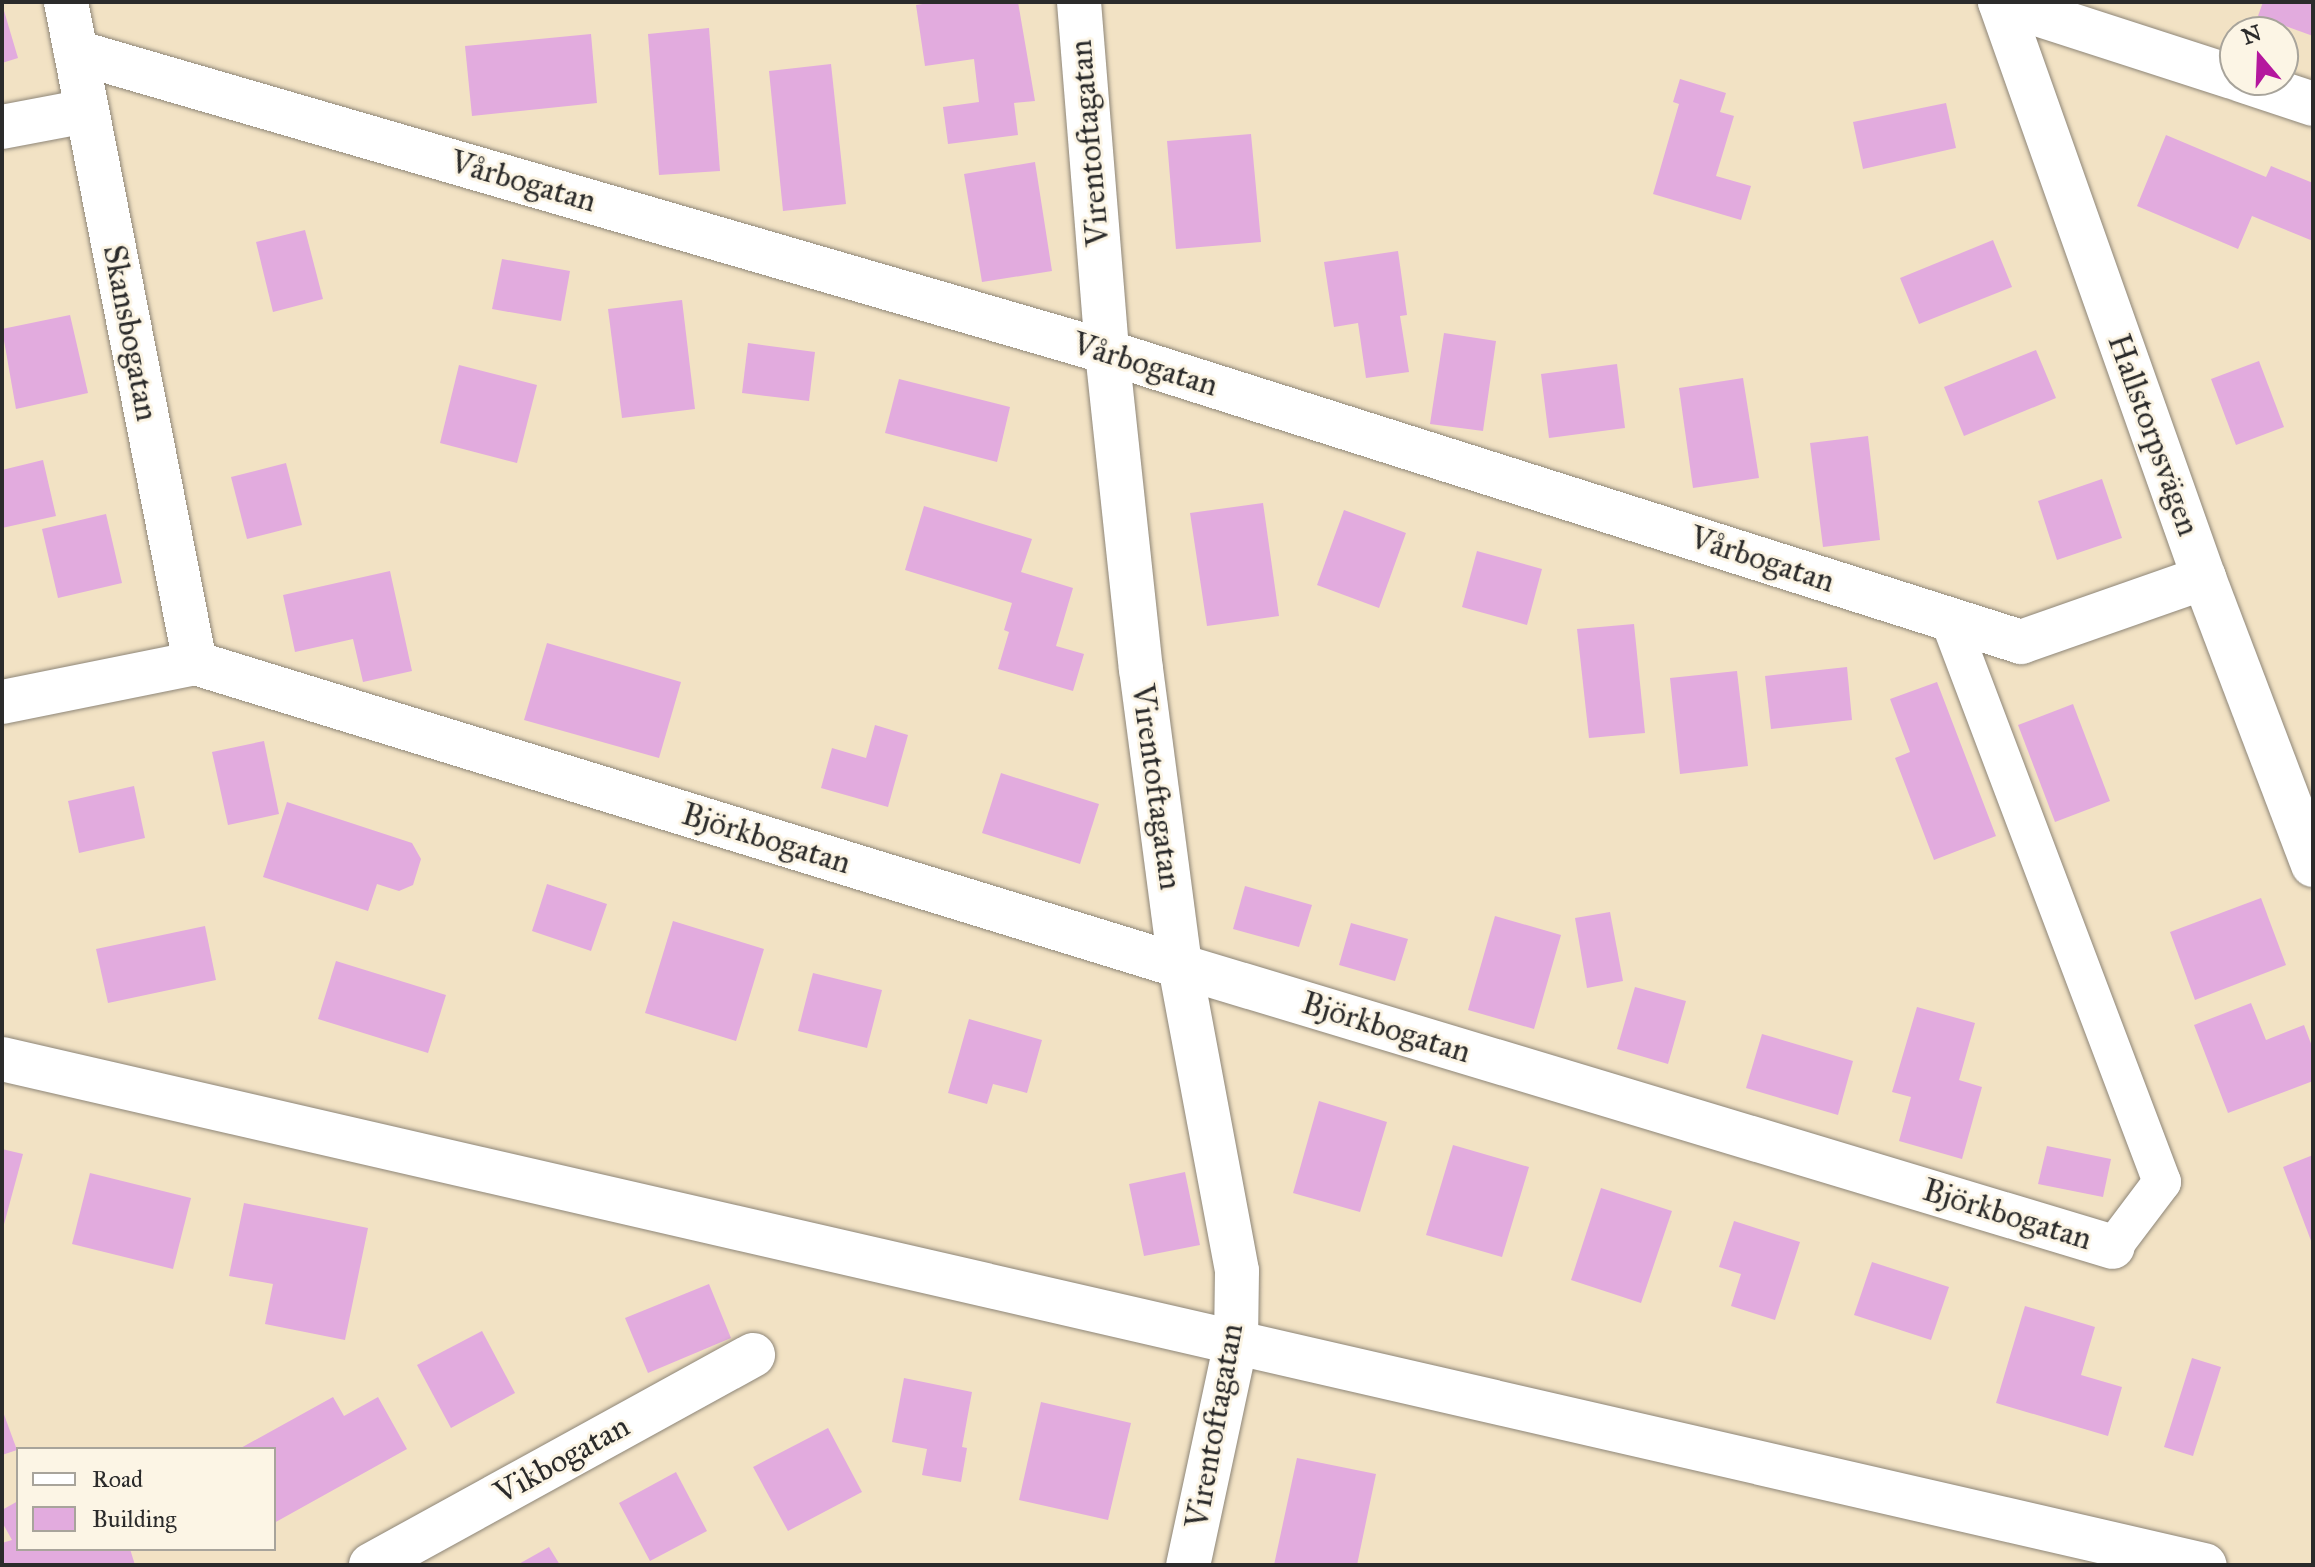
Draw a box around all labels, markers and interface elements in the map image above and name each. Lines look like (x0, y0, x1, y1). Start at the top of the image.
north arrow (2219, 16, 2299, 96)
text: N (2238, 19, 2265, 51)
street label: Virentoftagatan (1062, 38, 1118, 248)
street label: Vårbogatan (446, 143, 600, 221)
street label: Skansbogatan (94, 242, 166, 424)
street label: Vårbogatan (1068, 325, 1222, 405)
street label: Hallstorpsvägen (2099, 329, 2207, 541)
street label: Vårbogatan (1685, 519, 1839, 601)
street label: Virentoftagatan (1123, 682, 1189, 892)
street label: Björkbogatan (677, 795, 855, 883)
street label: Björkbogatan (1297, 984, 1475, 1072)
street label: Björkbogatan (1918, 1171, 2096, 1259)
street label: Virentoftagatan (1178, 1321, 1252, 1531)
street label: Vikbogatan (488, 1407, 636, 1513)
legend (16, 1447, 276, 1551)
text: Road (92, 1464, 143, 1494)
text: Building (92, 1504, 177, 1534)

